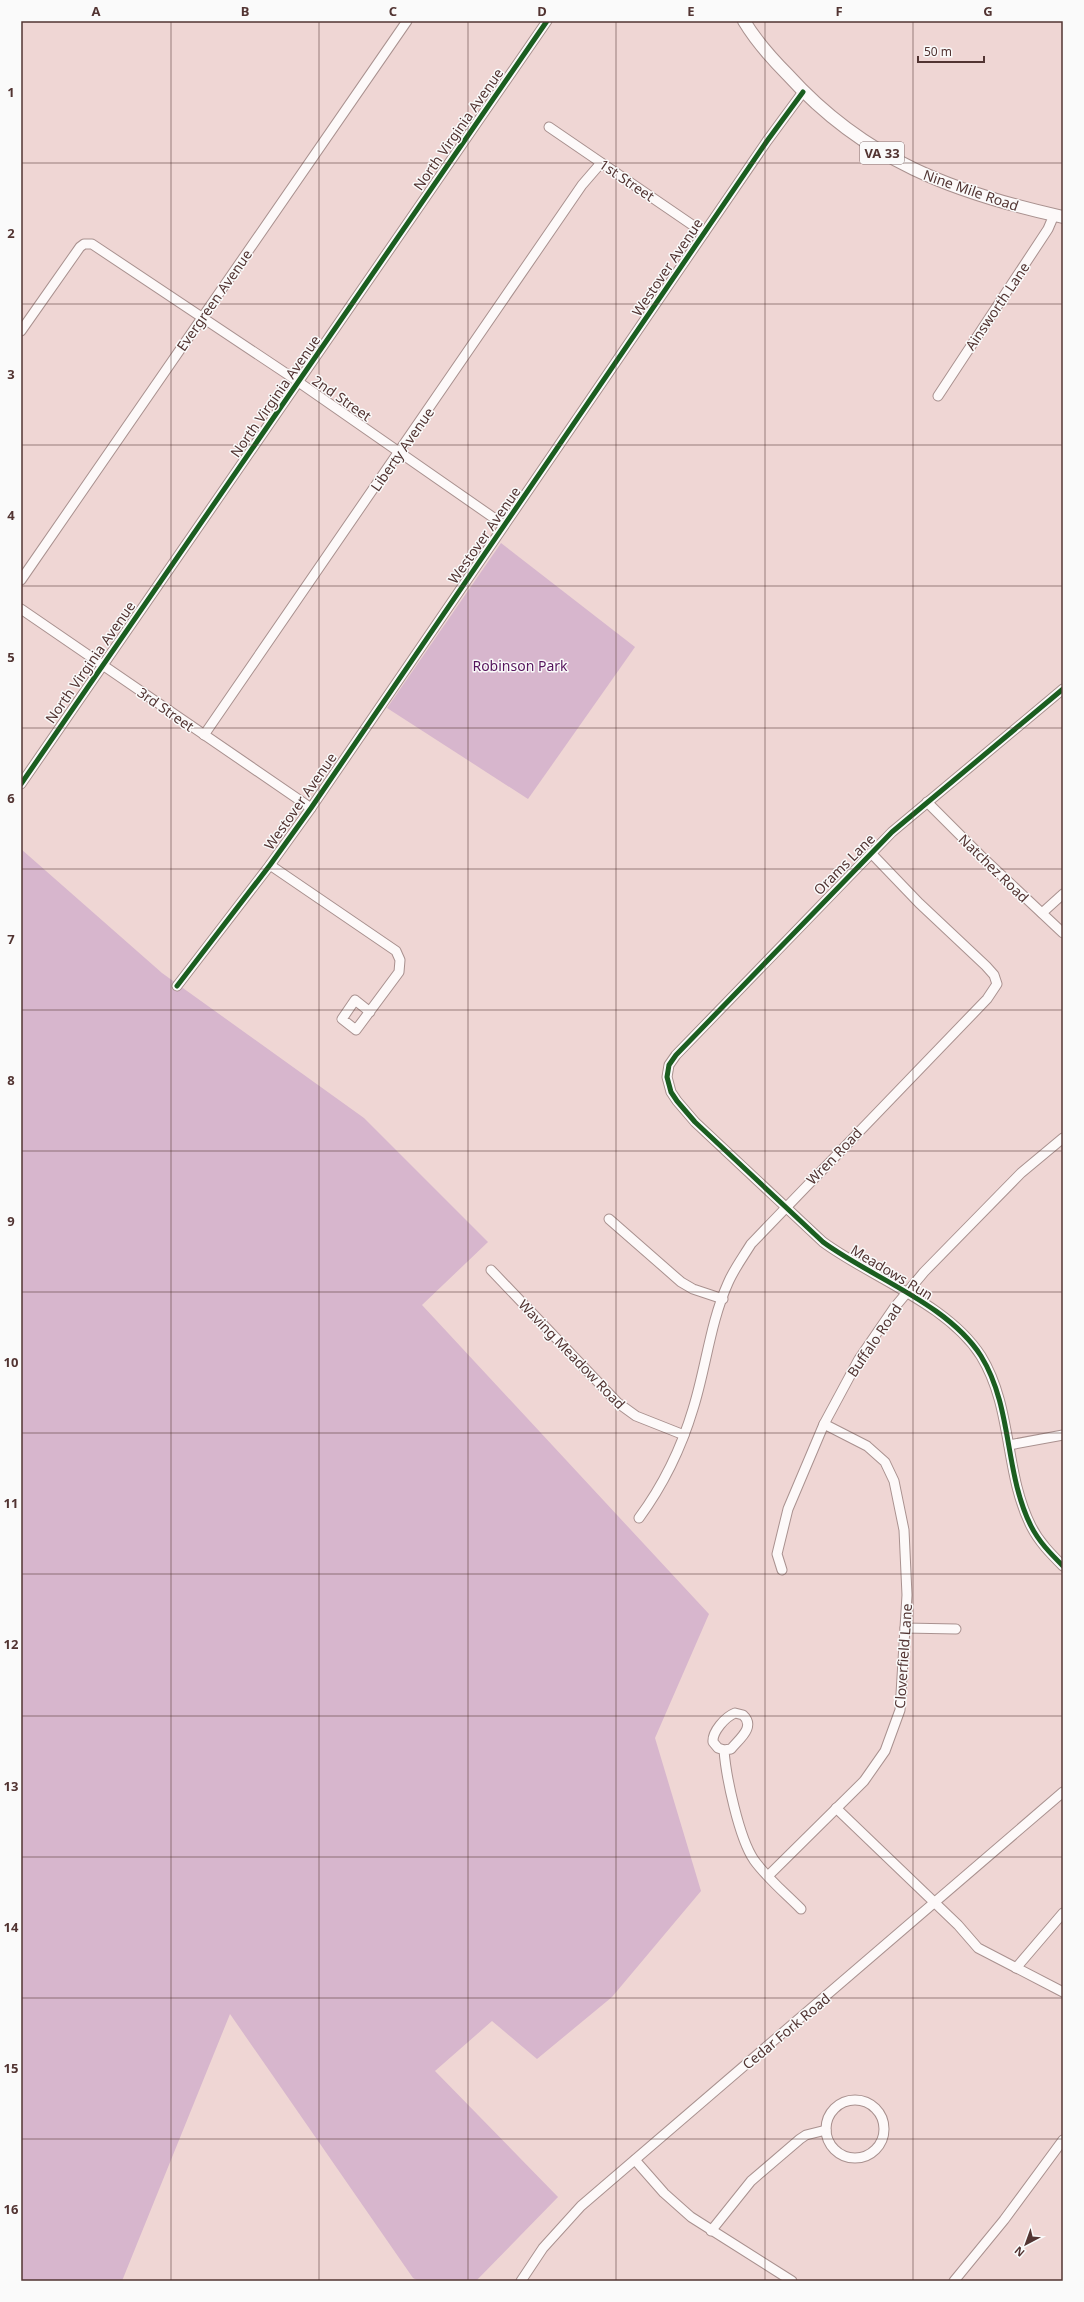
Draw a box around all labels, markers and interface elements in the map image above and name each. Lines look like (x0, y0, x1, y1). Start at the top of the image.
text: A (92, 2, 101, 20)
text: B (241, 2, 249, 20)
text: C (389, 2, 397, 20)
text: D (537, 2, 547, 20)
text: E (687, 2, 695, 20)
text: F (835, 2, 843, 20)
text: G (983, 2, 993, 20)
scale bar (918, 38, 984, 64)
text: 50 m (924, 43, 952, 60)
street label: North Virginia Avenue (409, 64, 507, 194)
text: 1 (7, 83, 15, 101)
road number: VA 33 (860, 142, 904, 164)
street label: 1st Street (596, 155, 658, 205)
street label: Nine Mile Road (921, 165, 1021, 215)
street label: Westover Avenue (627, 214, 707, 320)
text: 2 (7, 224, 15, 242)
street label: Evergreen Avenue (172, 245, 256, 355)
street label: Ainsworth Lane (961, 258, 1034, 354)
street label: North Virginia Avenue (226, 331, 324, 461)
text: 3 (7, 365, 15, 383)
street label: 2nd Street (309, 371, 375, 425)
street label: Liberty Avenue (366, 403, 438, 495)
street label: Westover Avenue (443, 483, 525, 587)
text: 4 (7, 506, 15, 524)
street label: North Virginia Avenue (41, 597, 139, 727)
text: 5 (7, 648, 15, 666)
park label: Robinson Park (472, 656, 568, 675)
street label: 3rd Street (134, 683, 198, 735)
street label: Westover Avenue (259, 749, 341, 853)
text: 6 (7, 789, 15, 807)
street label: Orams Lane (809, 829, 879, 899)
street label: Natchez Road (955, 830, 1033, 906)
text: 7 (7, 930, 15, 948)
text: 8 (7, 1071, 15, 1089)
street label: Wren Road (802, 1123, 866, 1189)
text: 9 (7, 1212, 15, 1230)
street label: Meadows Run (847, 1240, 937, 1304)
street label: Waving Meadow Road (515, 1295, 629, 1413)
street label: Buffalo Road (842, 1300, 906, 1380)
text: 10 (4, 1353, 18, 1371)
text: 11 (4, 1494, 18, 1512)
street label: Cloverfield Lane (890, 1603, 916, 1709)
text: 12 (4, 1635, 18, 1653)
text: 13 (4, 1777, 18, 1795)
text: 14 (4, 1918, 19, 1936)
street label: Cedar Fork Road (738, 1989, 834, 2073)
text: 15 (4, 2059, 18, 2077)
text: 16 (4, 2200, 18, 2218)
north arrow (1006, 2224, 1046, 2264)
text: N (1011, 2243, 1027, 2261)

